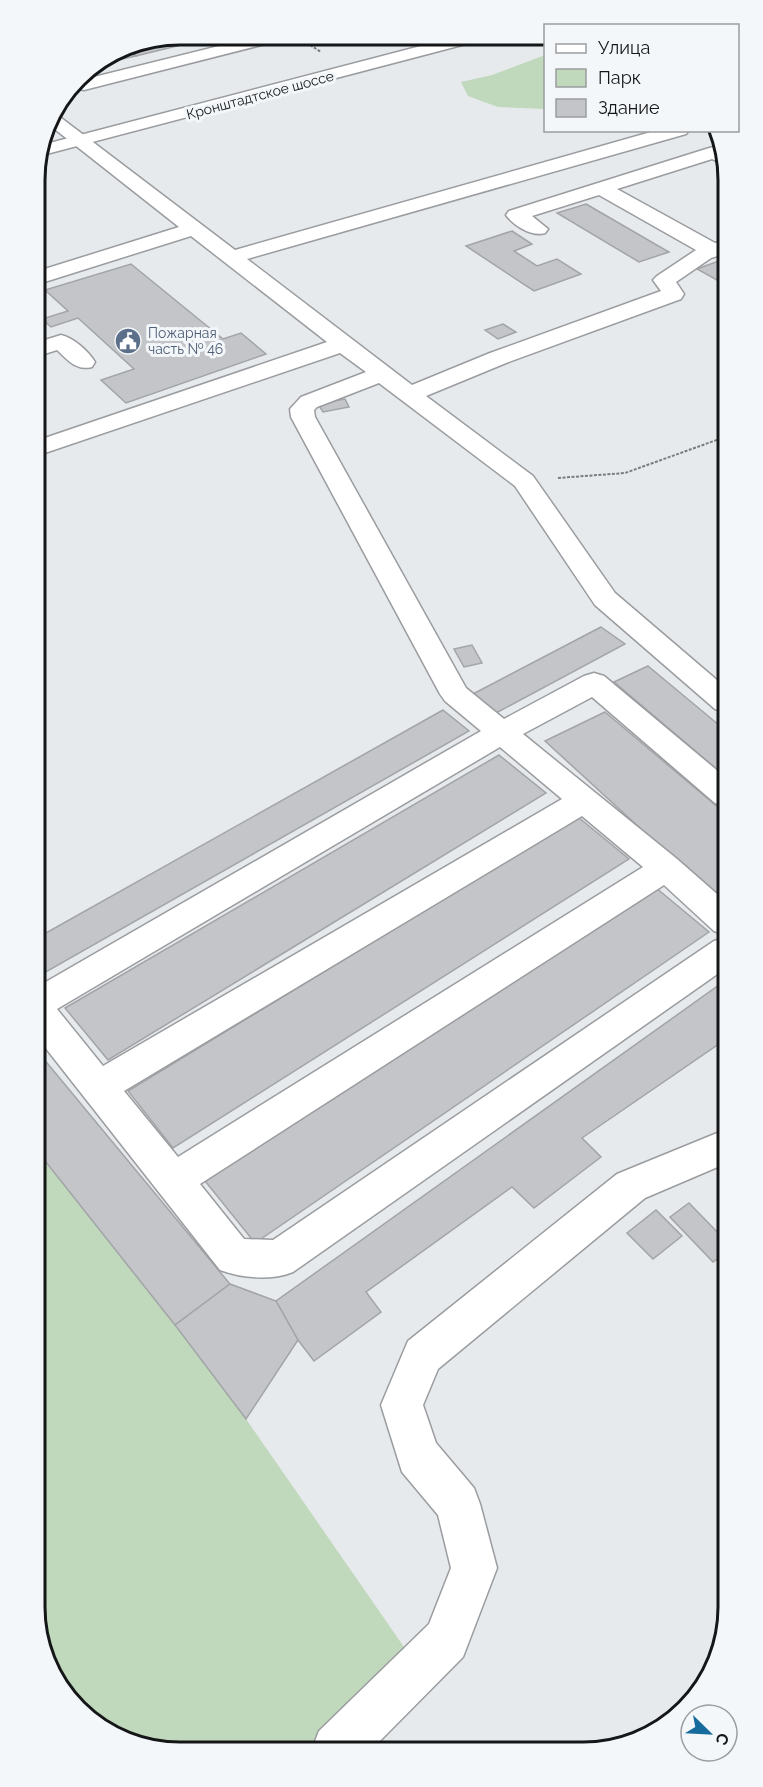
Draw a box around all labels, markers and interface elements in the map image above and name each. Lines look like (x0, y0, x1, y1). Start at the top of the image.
legend (544, 24, 739, 132)
text: Улица (598, 37, 650, 58)
text: Парк (598, 67, 641, 88)
street label: Кронштадтское шоссе (185, 68, 335, 122)
text: Здание (598, 97, 660, 118)
place label: Пожарная часть № 46 (148, 325, 223, 357)
public building icon: Пожарная часть № 46 (113, 326, 143, 356)
north arrow (679, 1703, 739, 1763)
text: С (711, 1730, 733, 1748)

